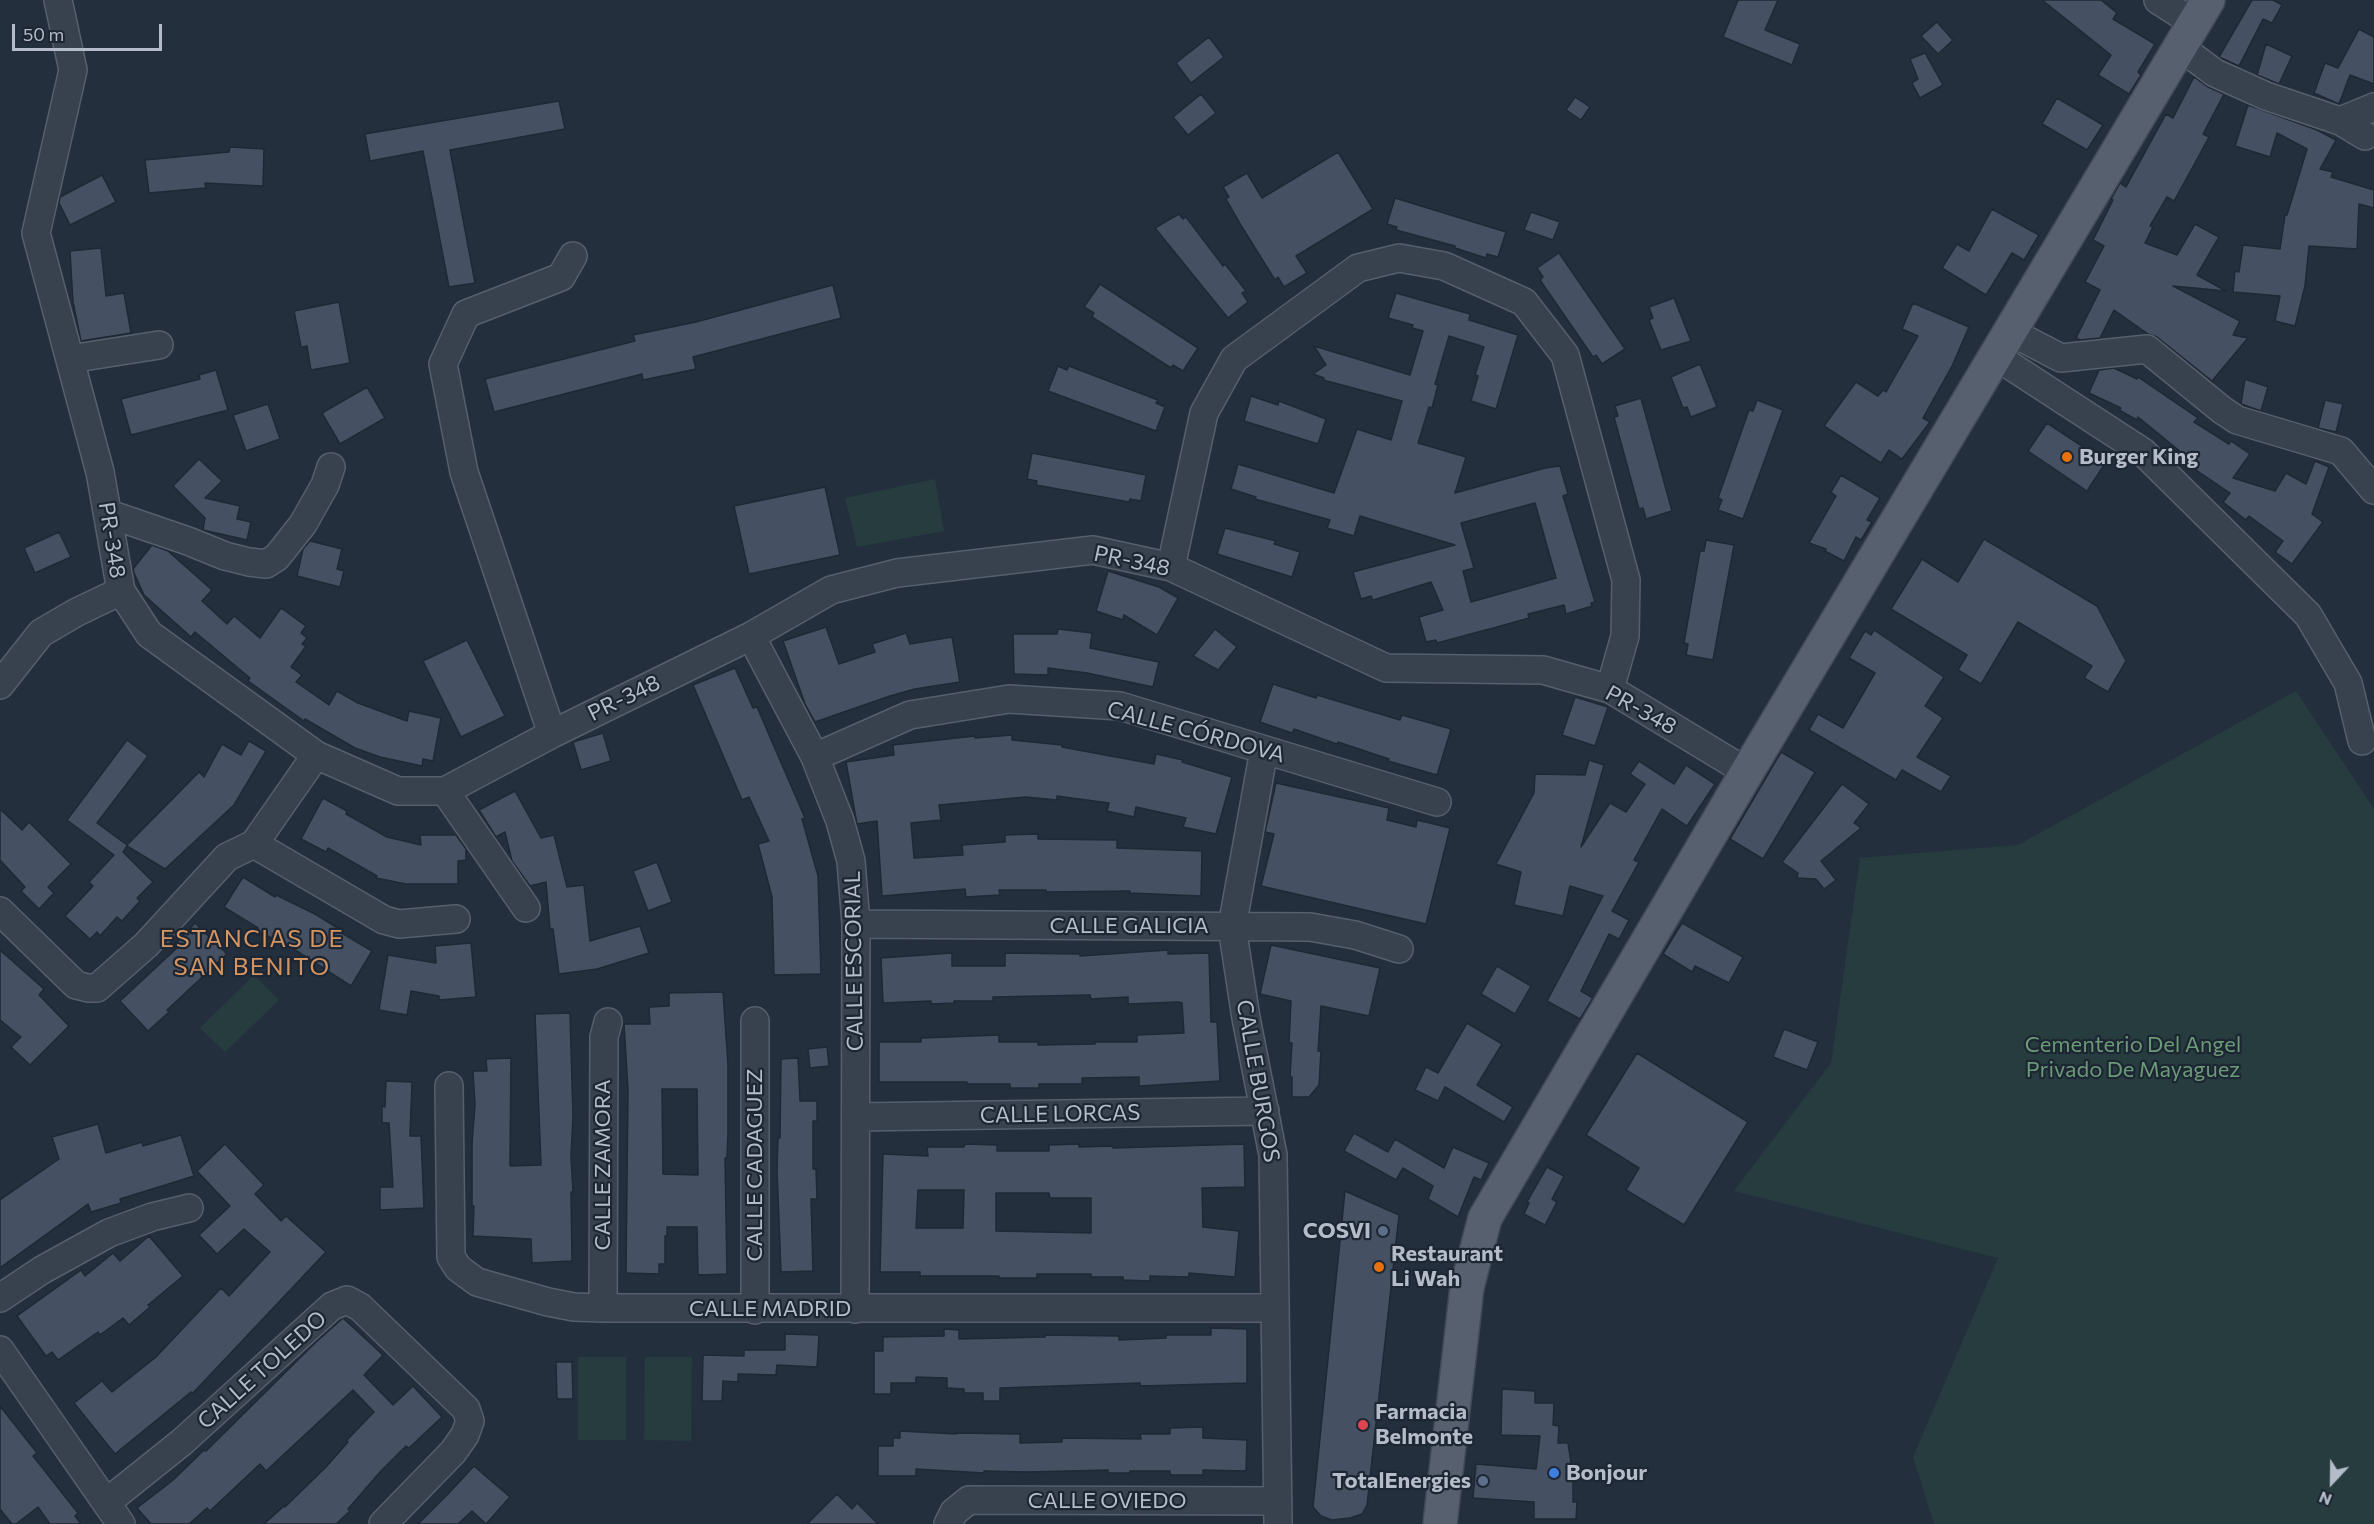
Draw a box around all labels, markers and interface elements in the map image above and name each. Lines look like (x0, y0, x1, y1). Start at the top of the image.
scale bar (15, 12, 165, 50)
text: 50 m (23, 23, 64, 45)
place label: Burger King (2079, 444, 2198, 470)
marker: Burger King (2060, 450, 2074, 464)
street label: PR-348 (93, 500, 131, 580)
street label: PR-348 (1092, 540, 1172, 582)
street label: PR-348 (584, 669, 664, 727)
street label: PR-348 (1601, 680, 1681, 740)
street label: CALLE CÓRDOVA (1104, 696, 1288, 768)
street label: CALLE ESCORIAL (839, 871, 869, 1051)
street label: CALLE GALICIA (1049, 913, 1209, 939)
district label: ESTANCIAS DE SAN BENITO (160, 925, 344, 981)
street label: CALLE BURGOS (1231, 998, 1285, 1164)
park label: Cementerio Del Angel Privado De Mayaguez (2025, 1032, 2241, 1084)
street label: CALLE CADAGUEZ (742, 1068, 768, 1262)
street label: CALLE ZAMORA (590, 1079, 616, 1251)
street label: CALLE LORCAS (980, 1099, 1140, 1129)
place label: COSVI (1303, 1218, 1371, 1244)
marker: COSVI (1376, 1224, 1390, 1238)
place label: Restaurant Li Wah (1391, 1241, 1503, 1292)
marker: Restaurant Li Wah (1372, 1260, 1386, 1274)
street label: CALLE MADRID (689, 1296, 851, 1322)
street label: CALLE TOLEDO (192, 1305, 332, 1435)
place label: Farmacia Belmonte (1375, 1399, 1473, 1450)
marker: Farmacia Belmonte (1356, 1418, 1370, 1432)
north arrow (2302, 1452, 2362, 1512)
place label: Bonjour (1566, 1460, 1647, 1486)
marker: Bonjour (1547, 1466, 1561, 1480)
place label: TotalEnergies (1332, 1468, 1471, 1494)
marker: TotalEnergies (1476, 1474, 1490, 1488)
street label: CALLE OVIEDO (1028, 1488, 1186, 1514)
text: N (2316, 1488, 2334, 1510)

